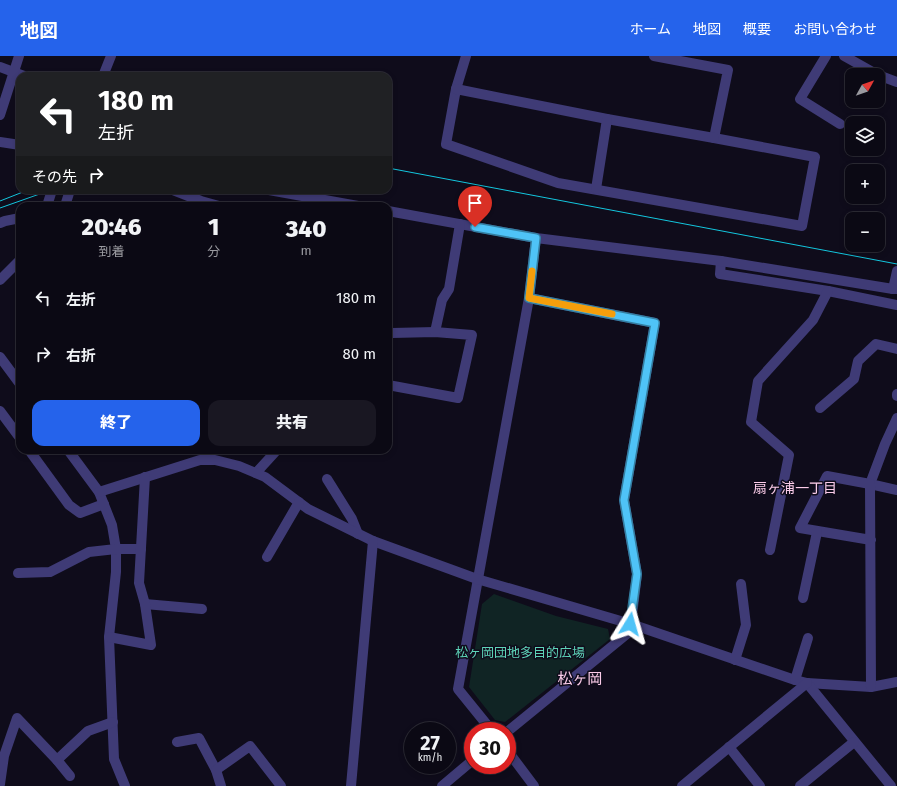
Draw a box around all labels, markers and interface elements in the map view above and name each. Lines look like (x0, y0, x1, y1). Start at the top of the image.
text: 地図 (20, 19, 58, 42)
text: ホーム (629, 21, 671, 38)
text: 地図 (693, 21, 721, 38)
text: 概要 (743, 21, 771, 38)
text: お問い合わせ (793, 21, 877, 38)
north arrow (845, 68, 885, 108)
map controls (845, 68, 885, 252)
text: 180 m (98, 84, 174, 117)
icon: left (32, 88, 84, 140)
button: layers (845, 116, 885, 156)
text: 左折 (98, 122, 134, 144)
icon: right (85, 164, 107, 186)
button: + (845, 164, 885, 204)
text: その先 (32, 168, 77, 186)
pin (458, 186, 492, 227)
icon: arrive (464, 192, 486, 214)
button: − (845, 212, 885, 252)
text: 20:46 (82, 213, 142, 241)
text: 1 (208, 213, 219, 241)
text: 340 (286, 215, 326, 243)
text: m (301, 243, 312, 258)
text: 到着 (99, 244, 125, 259)
text: 分 (207, 244, 220, 259)
icon: left (32, 287, 54, 309)
text: 180 m (336, 289, 376, 307)
text: 左折 (66, 291, 96, 309)
icon: right (32, 343, 54, 365)
text: 80 m (343, 345, 376, 363)
text: 右折 (66, 347, 96, 365)
button: 終了 (32, 400, 200, 446)
button: 共有 (208, 400, 376, 446)
district label: 扇ヶ浦一丁目 (753, 480, 837, 497)
position arrow (609, 603, 651, 645)
park label: 松ヶ岡団地多目的広場 (455, 645, 585, 660)
district label: 松ヶ岡 (557, 670, 603, 688)
speed limit sign: 30 (464, 722, 516, 774)
text: 27 (420, 731, 440, 755)
text: km/h (418, 752, 442, 764)

